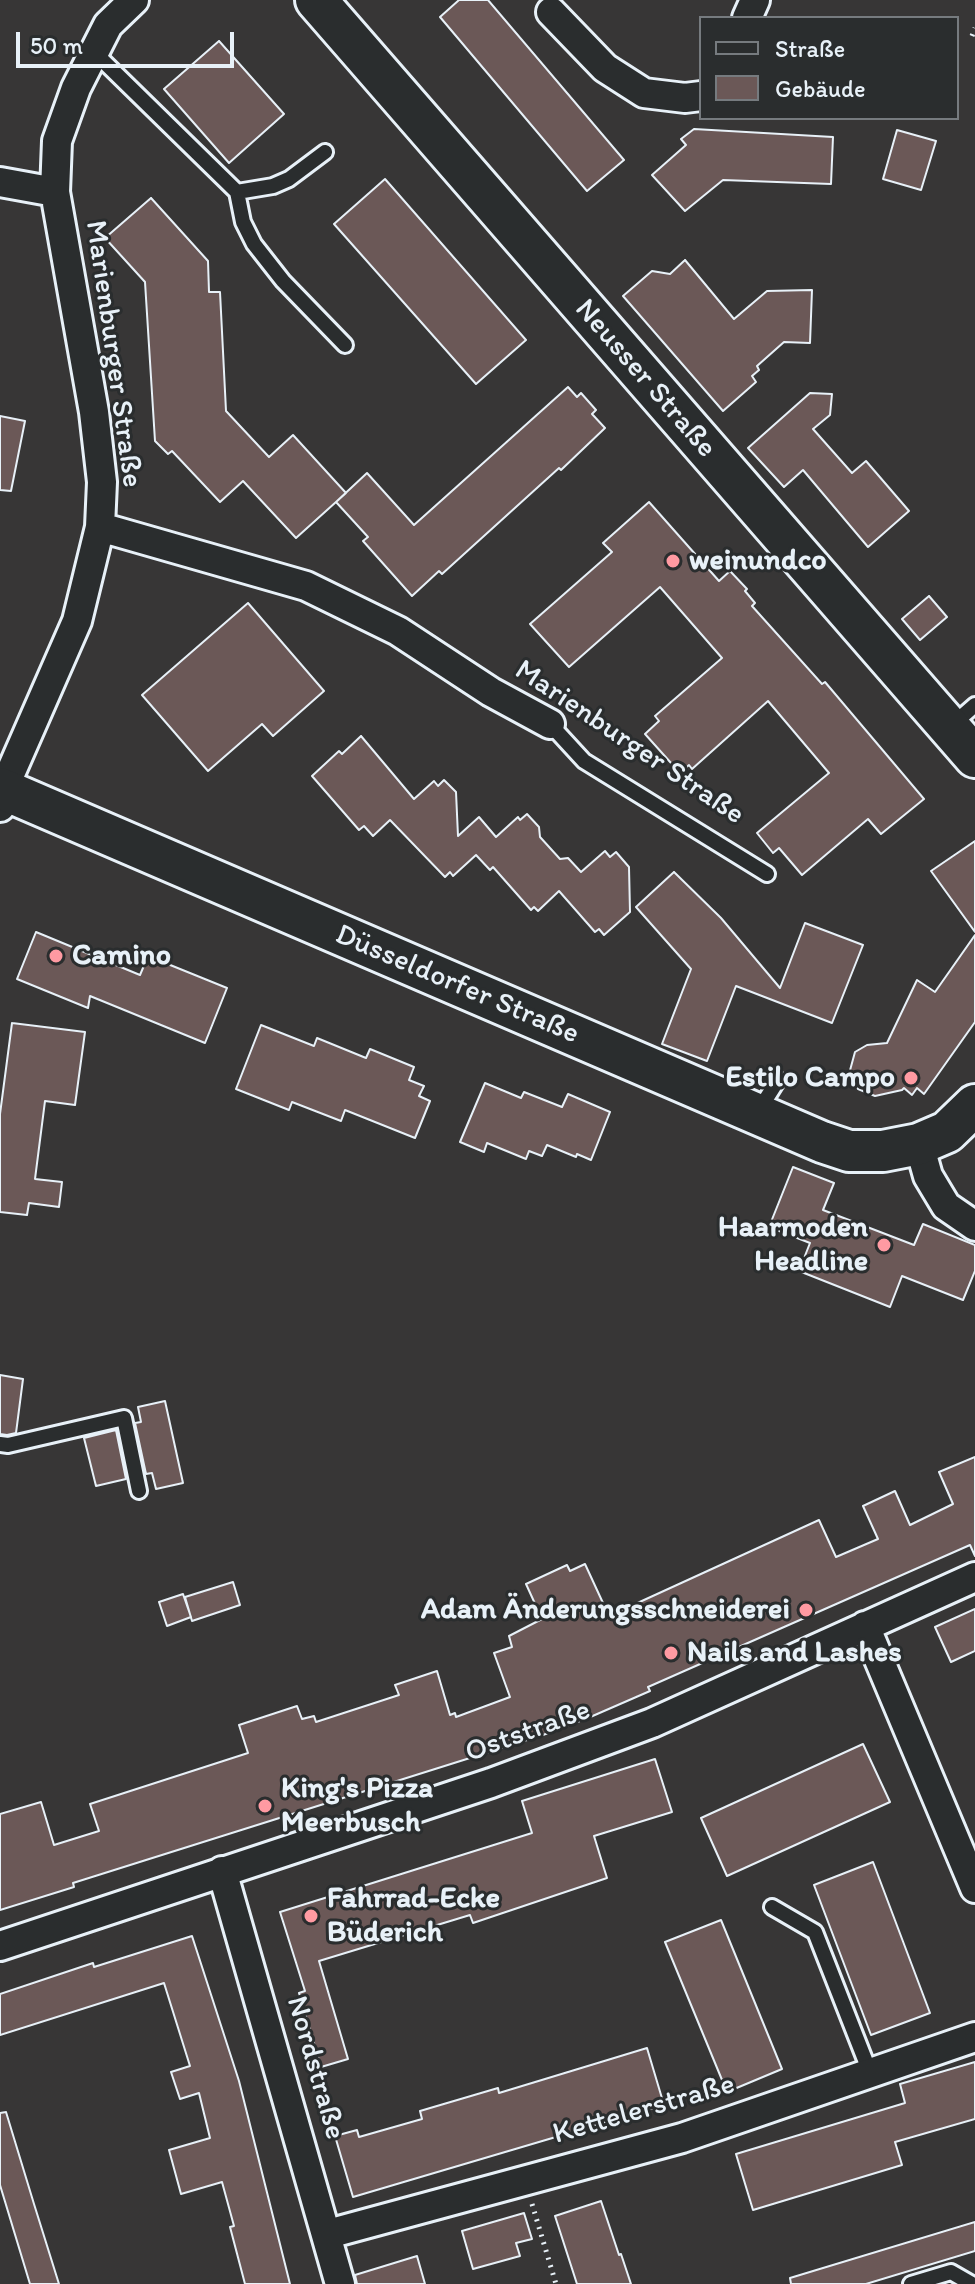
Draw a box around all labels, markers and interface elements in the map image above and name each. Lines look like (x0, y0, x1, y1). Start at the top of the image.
scale bar (20, 16, 238, 66)
legend (699, 16, 959, 120)
text: 50 m (30, 31, 83, 60)
text: Straße (775, 34, 845, 63)
text: Gebäude (775, 74, 866, 103)
street label: Marienburger Straße (76, 218, 150, 490)
street label: Neusser Straße (566, 292, 724, 466)
place label: weinundco (689, 543, 827, 579)
marker: weinundco (664, 552, 682, 570)
street label: Marienburger Straße (507, 653, 751, 833)
street label: Düsseldorfer Straße (330, 917, 584, 1053)
place label: Camino (72, 938, 171, 974)
marker: Camino (47, 947, 65, 965)
place label: Estilo Campo (726, 1060, 895, 1096)
marker: Estilo Campo (902, 1069, 920, 1087)
place label: Haarmoden Headline (718, 1210, 868, 1280)
marker: Haarmoden Headline (875, 1236, 893, 1254)
place label: Adam Änderungsschneiderei (421, 1592, 790, 1628)
marker: Adam Änderungsschneiderei (797, 1601, 815, 1619)
place label: Nails and Lashes (687, 1635, 902, 1671)
marker: Nails and Lashes (662, 1644, 680, 1662)
street label: Oststraße (460, 1693, 596, 1771)
place label: King's Pizza Meerbusch (281, 1771, 433, 1842)
marker: King's Pizza Meerbusch (256, 1797, 274, 1815)
place label: Fahrrad-Ecke Büderich (327, 1881, 500, 1952)
marker: Fahrrad-Ecke Büderich (302, 1907, 320, 1925)
street label: Nordstraße (277, 1992, 353, 2144)
street label: Kettelerstraße (549, 2067, 739, 2153)

